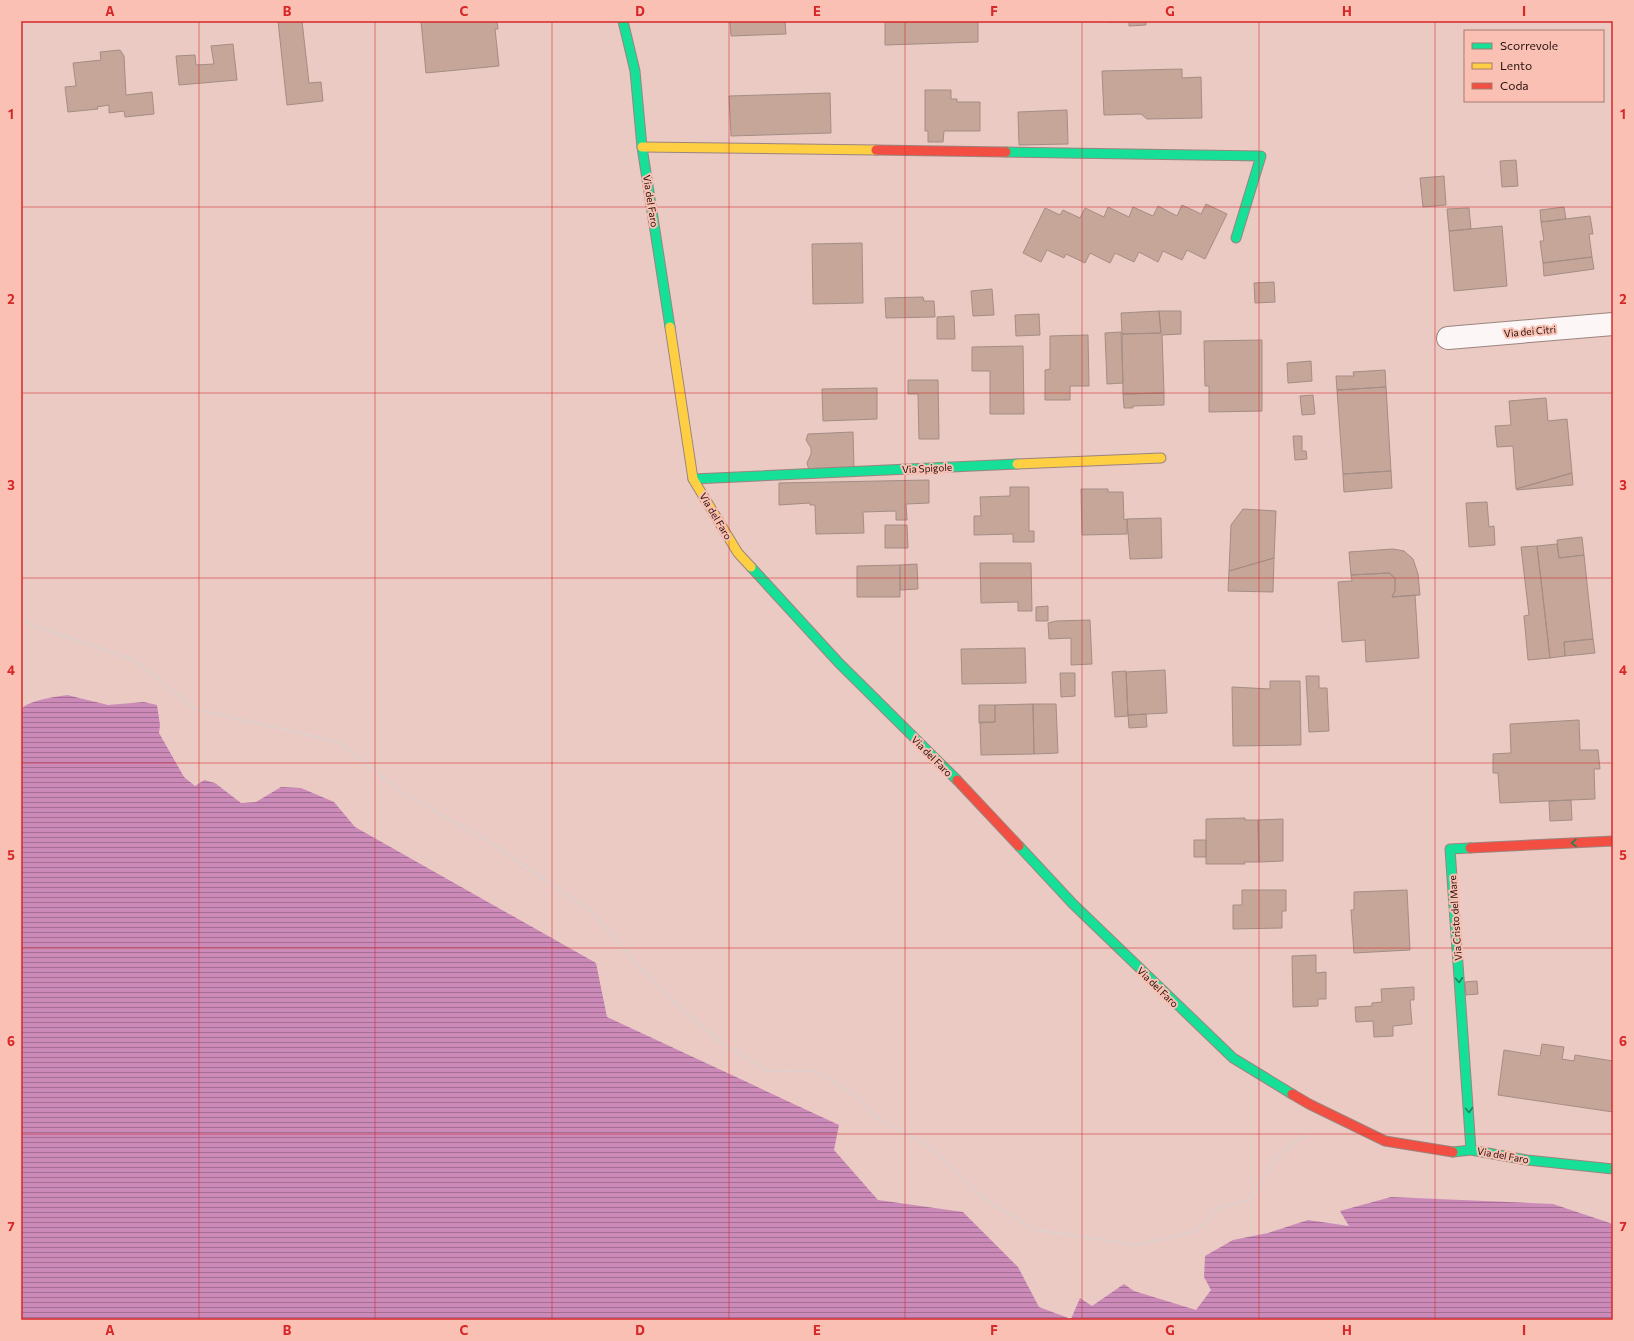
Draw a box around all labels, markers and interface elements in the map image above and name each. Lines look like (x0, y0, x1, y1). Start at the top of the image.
text: A (105, 3, 115, 19)
text: B (283, 3, 292, 19)
text: C (460, 3, 469, 19)
text: D (635, 3, 645, 19)
text: E (813, 3, 821, 19)
text: F (990, 3, 998, 19)
text: G (1165, 3, 1175, 19)
text: H (1342, 3, 1352, 19)
text: I (1522, 3, 1526, 19)
legend (1464, 30, 1604, 102)
text: Scorrevole (1500, 38, 1558, 52)
text: Lento (1500, 58, 1532, 72)
text: Coda (1500, 78, 1529, 92)
text: 1 (8, 106, 14, 122)
text: 1 (1620, 106, 1626, 122)
street label: Via del Faro (641, 174, 661, 228)
text: 2 (7, 291, 15, 307)
text: 2 (1619, 291, 1627, 307)
street label: Via dei Citri (1503, 323, 1557, 339)
street label: Via Spigole (902, 461, 952, 475)
text: 3 (7, 477, 15, 493)
text: 3 (1619, 477, 1627, 493)
street label: Via del Faro (697, 490, 735, 542)
text: 4 (7, 662, 15, 678)
text: 4 (1619, 662, 1627, 678)
street label: Via del Faro (909, 733, 955, 779)
one-way arrow (1571, 838, 1577, 847)
text: 5 (7, 847, 15, 863)
text: 5 (1619, 847, 1627, 863)
street label: Via Cristo del Mare (1446, 875, 1464, 961)
street label: Via del Faro (1135, 964, 1181, 1010)
one-way arrow (1455, 977, 1464, 983)
text: 6 (7, 1033, 15, 1049)
text: 6 (1619, 1033, 1627, 1049)
one-way arrow (1464, 1107, 1473, 1113)
street label: Via del Faro (1476, 1145, 1530, 1165)
text: 7 (7, 1218, 15, 1234)
text: 7 (1619, 1218, 1627, 1234)
text: A (105, 1322, 115, 1338)
text: B (283, 1322, 292, 1338)
text: C (460, 1322, 469, 1338)
text: D (635, 1322, 645, 1338)
text: E (813, 1322, 821, 1338)
text: F (990, 1322, 998, 1338)
text: G (1165, 1322, 1175, 1338)
text: H (1342, 1322, 1352, 1338)
text: I (1522, 1322, 1526, 1338)

